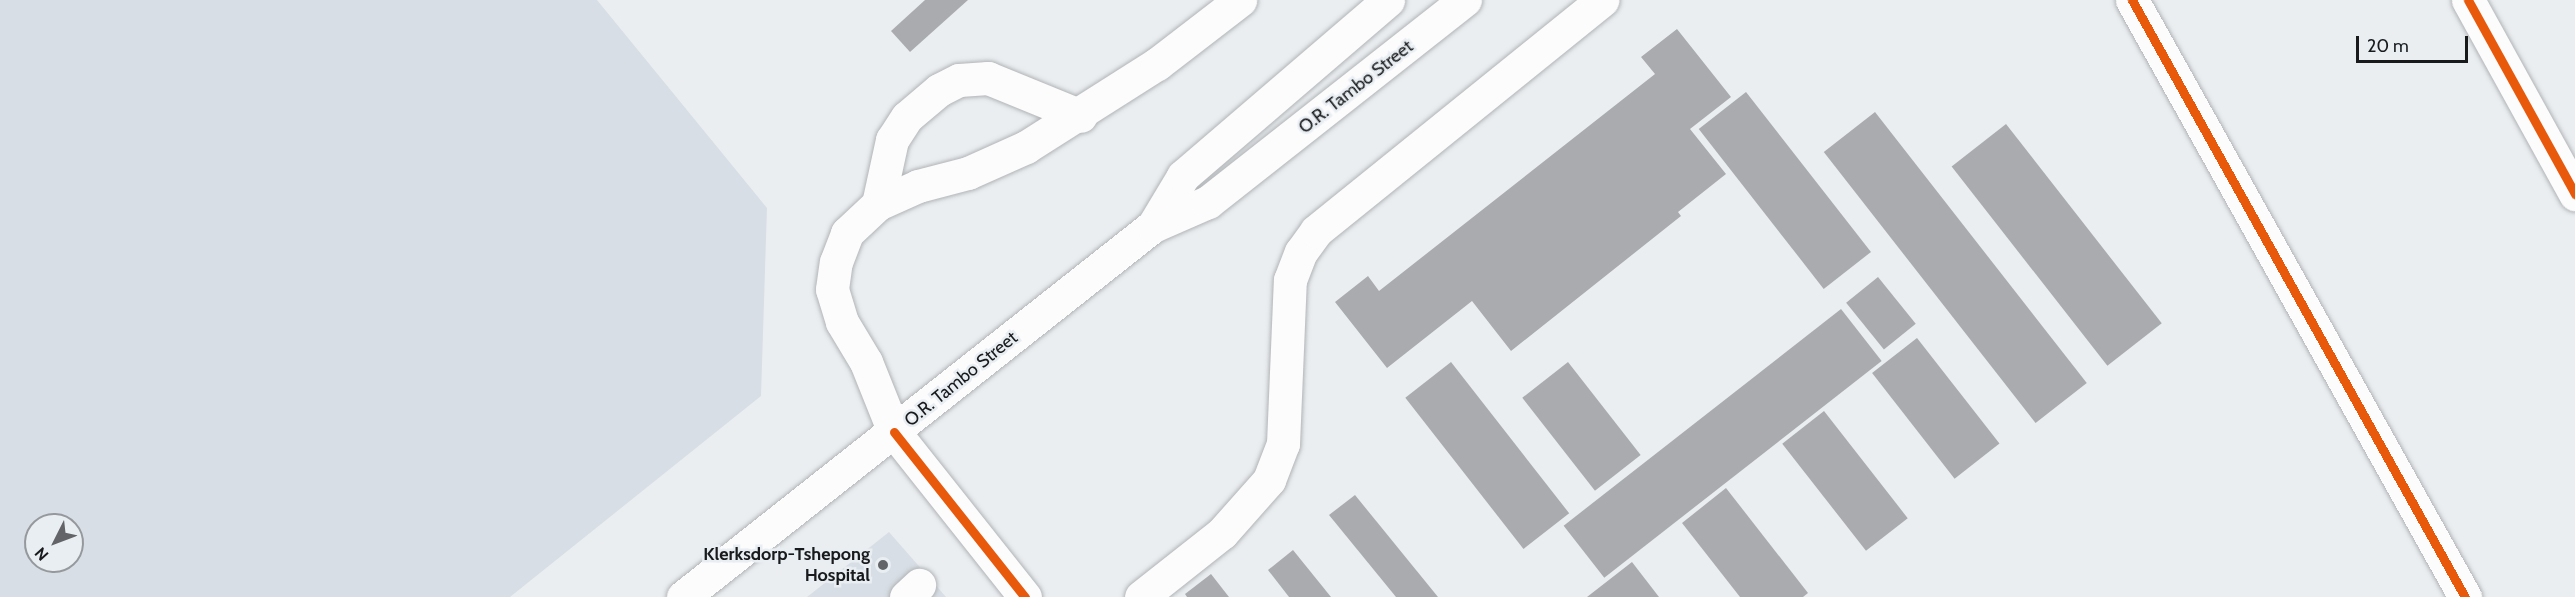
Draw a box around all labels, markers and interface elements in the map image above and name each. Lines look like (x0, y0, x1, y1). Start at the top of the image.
scale bar (2359, 24, 2472, 62)
text: 20 m (2367, 35, 2409, 57)
street label: O.R. Tambo Street (1295, 36, 1417, 138)
street label: O.R. Tambo Street (900, 327, 1022, 431)
north arrow (24, 513, 84, 573)
text: N (31, 543, 53, 565)
place label: Klerksdorp-Tshepong Hospital (703, 544, 870, 586)
marker: Klerksdorp-Tshepong Hospital (874, 556, 892, 574)

